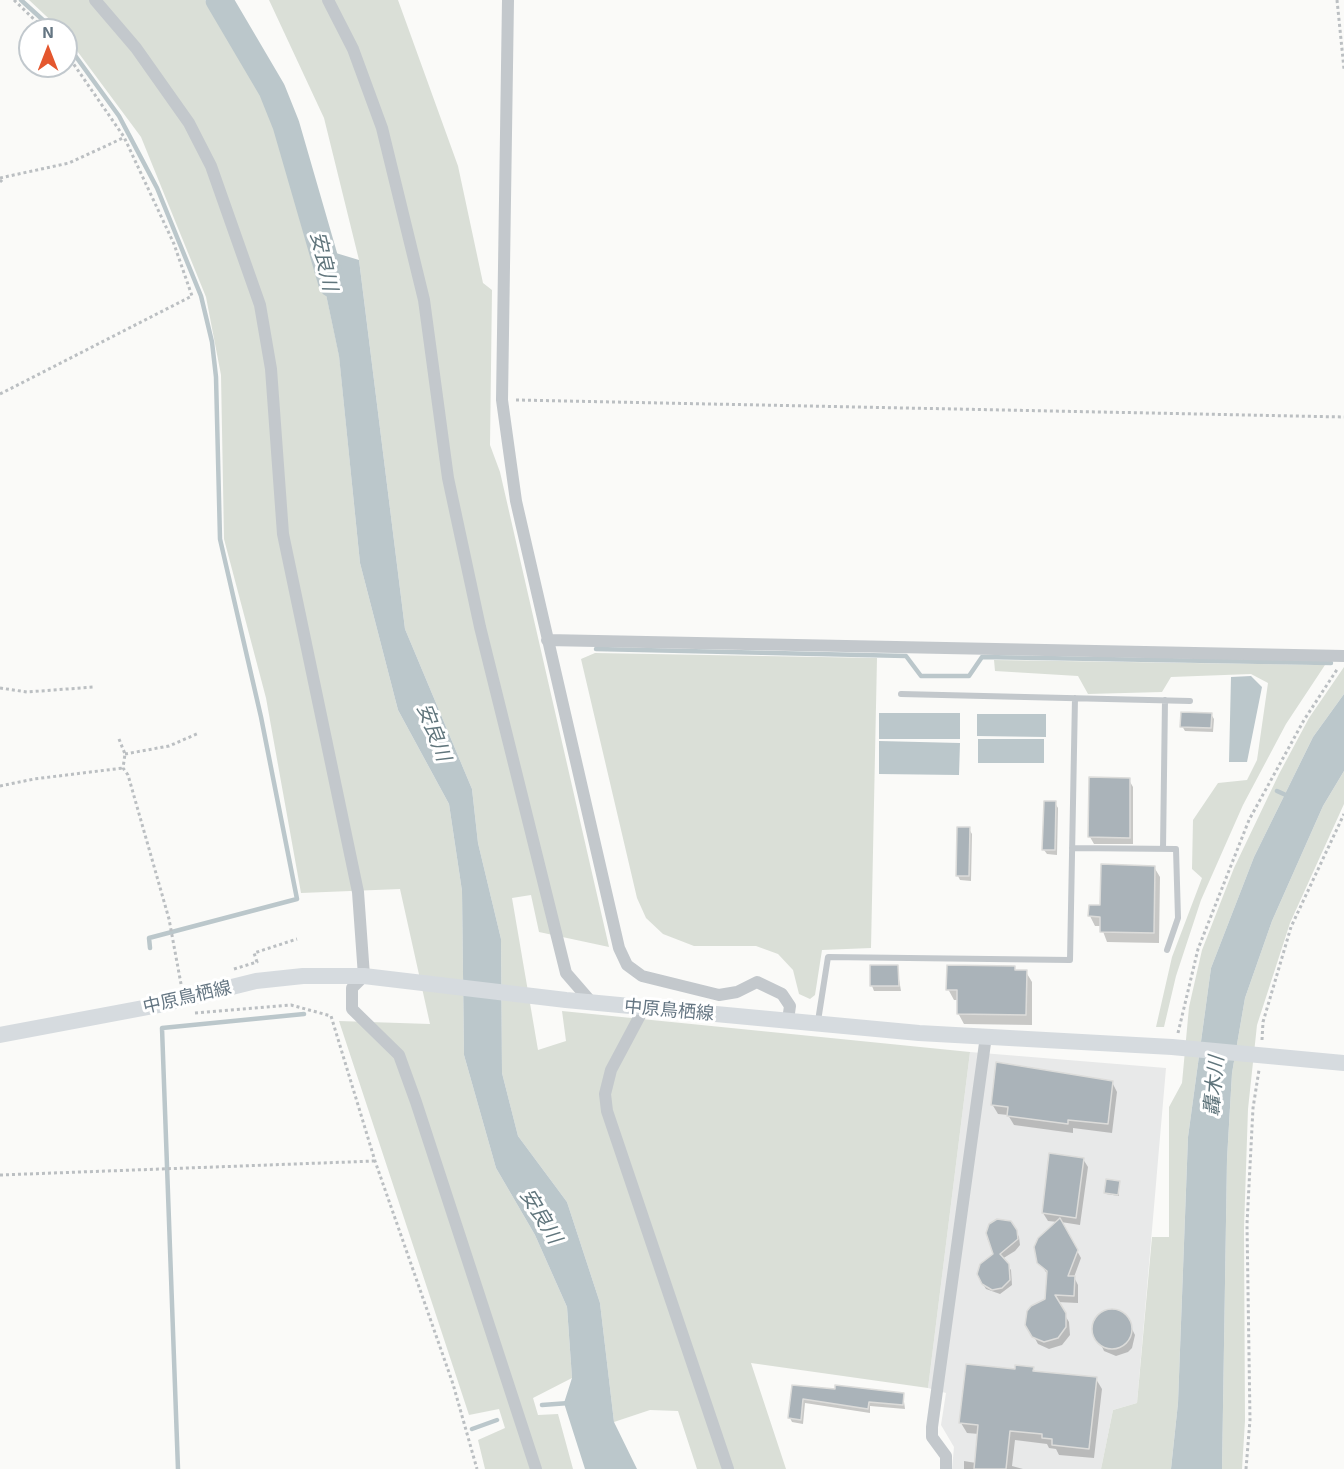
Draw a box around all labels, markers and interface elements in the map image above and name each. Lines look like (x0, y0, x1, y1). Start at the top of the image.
north arrow (18, 18, 78, 78)
text: N (42, 22, 54, 41)
water label: 安良川 (306, 229, 342, 293)
water label: 安良川 (412, 700, 456, 764)
street label: 中原鳥栖線 (141, 976, 233, 1018)
street label: 中原鳥栖線 (623, 995, 715, 1025)
water label: 轟木川 (1199, 1055, 1229, 1117)
water label: 安良川 (515, 1184, 567, 1248)

